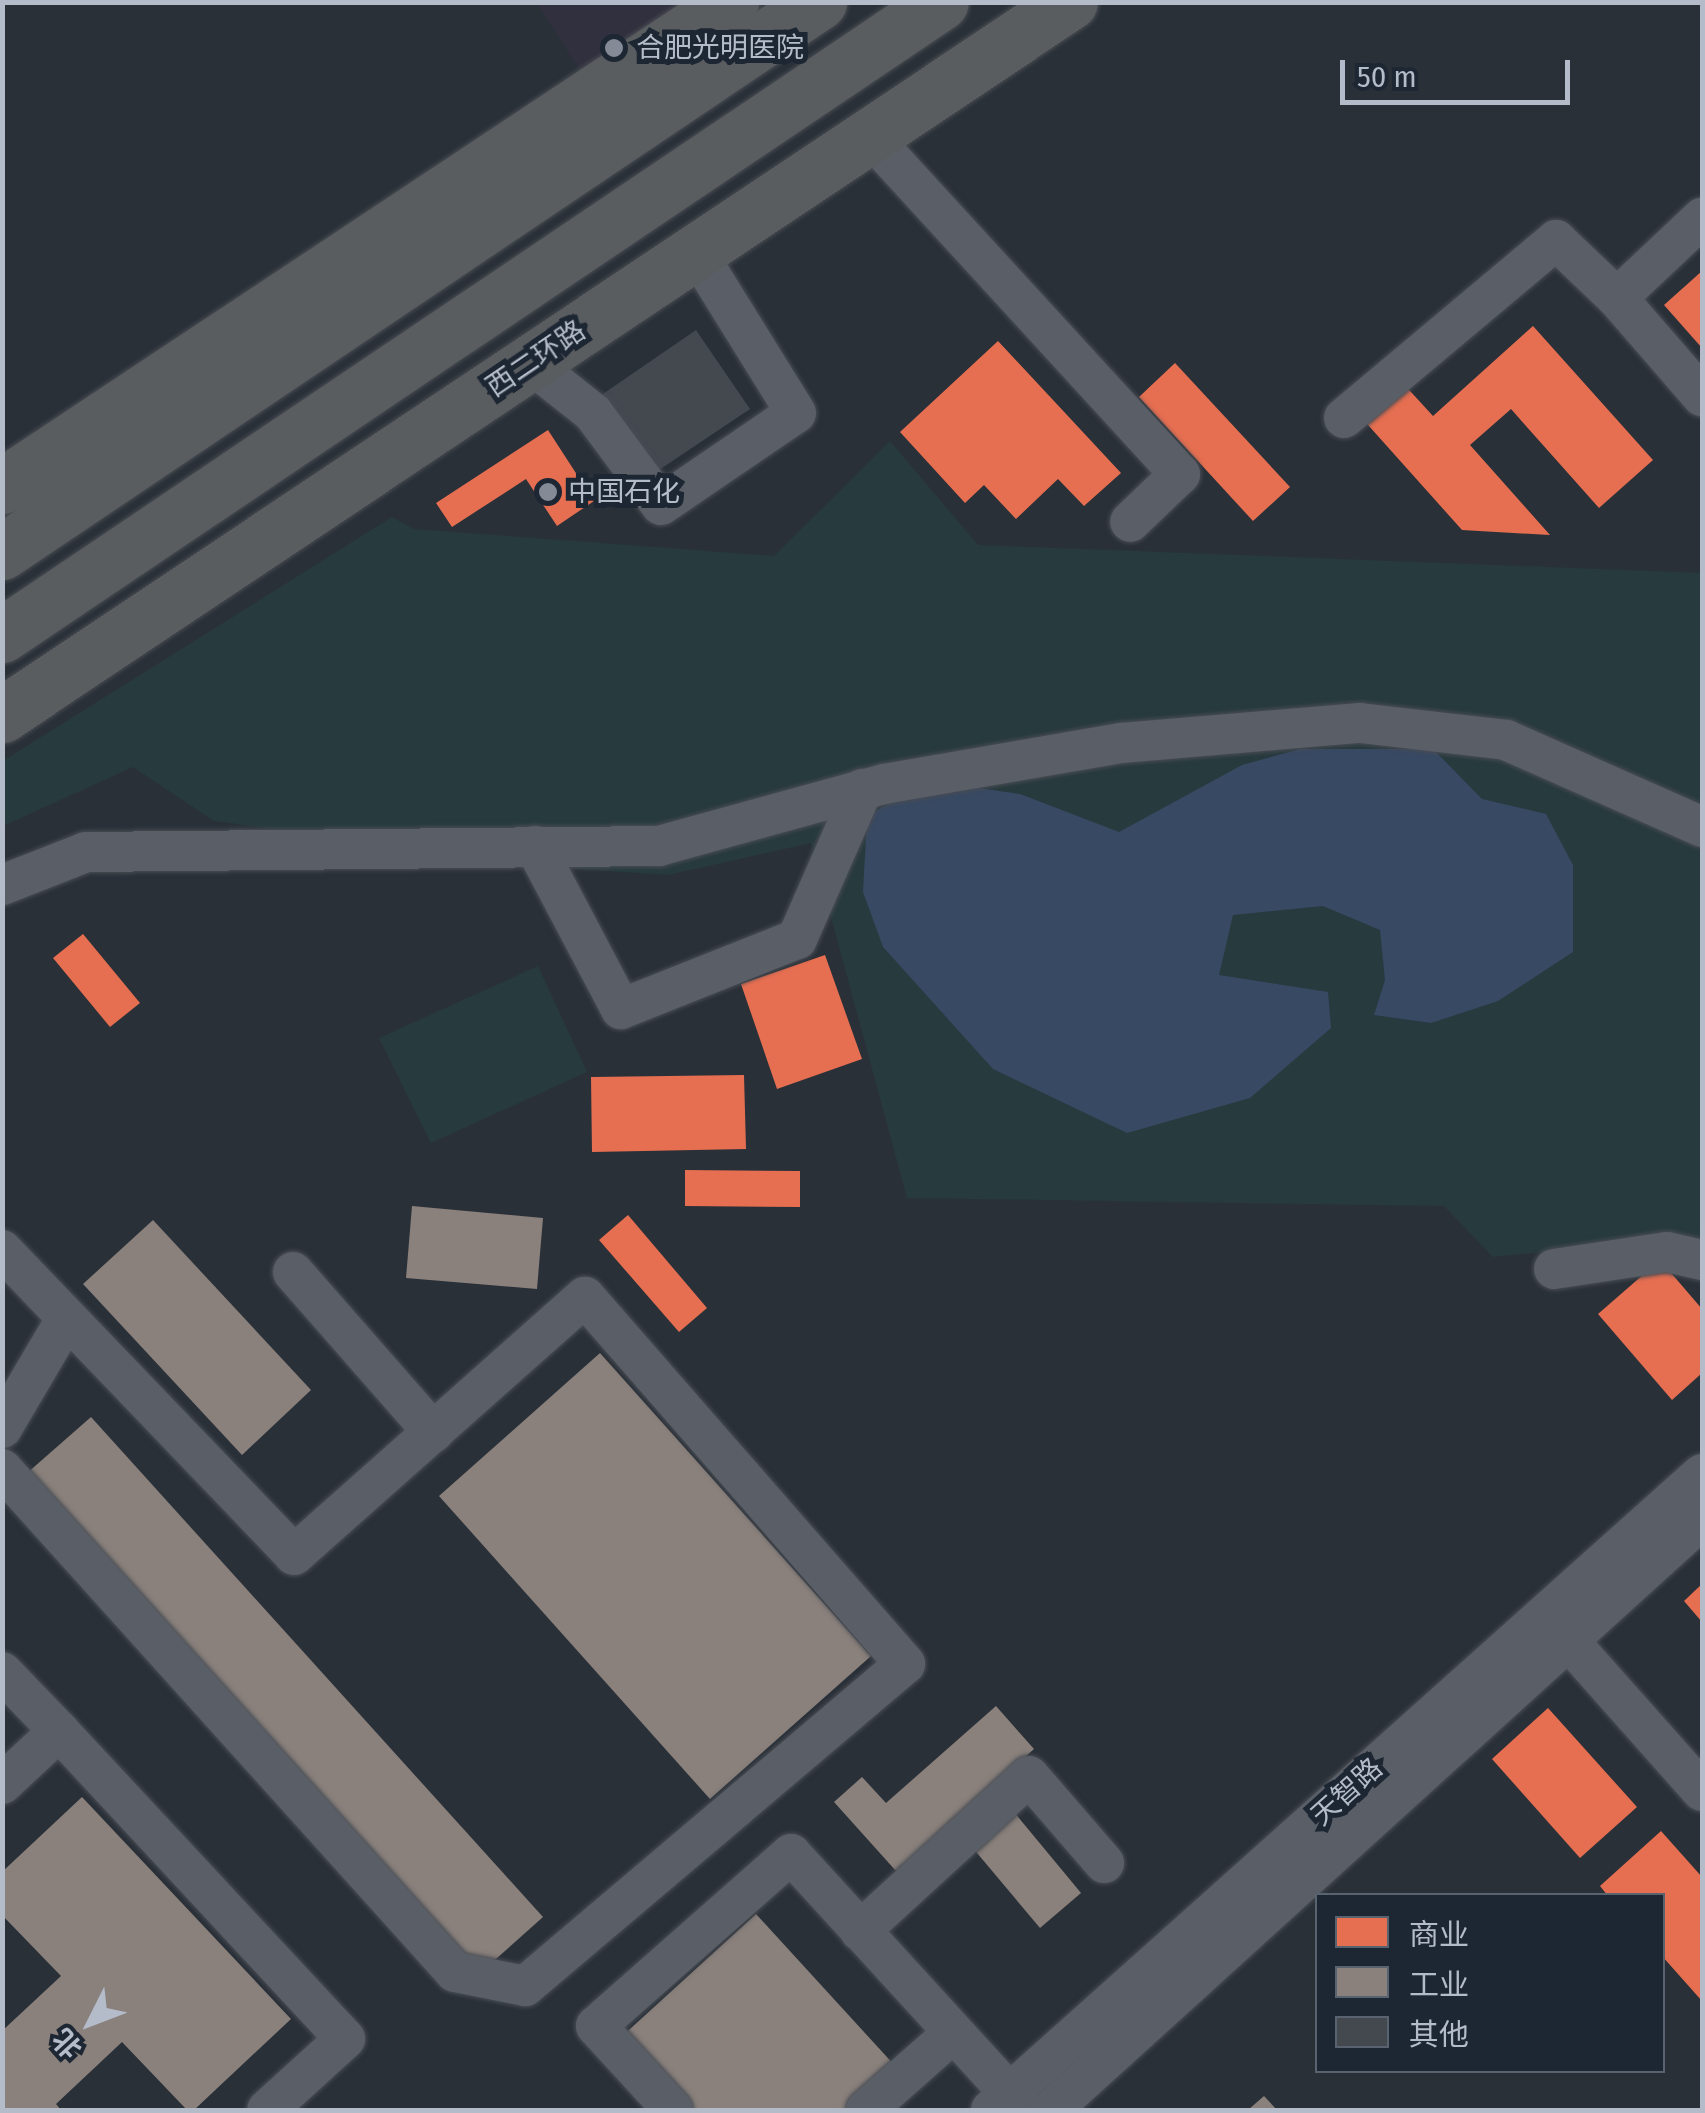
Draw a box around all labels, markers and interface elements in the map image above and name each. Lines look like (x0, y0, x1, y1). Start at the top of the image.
place label: 合肥光明医院 (636, 31, 804, 65)
marker: 合肥光明医院 (601, 35, 627, 61)
scale bar (1345, 40, 1575, 102)
text: 50 m (1357, 59, 1417, 95)
street label: 西二环路 (480, 314, 592, 404)
place label: 中国石化 (568, 475, 680, 509)
marker: 中国石化 (537, 481, 559, 503)
street label: 天智路 (1305, 1751, 1389, 1833)
legend (1315, 1893, 1665, 2073)
text: 商业 (1409, 1917, 1469, 1953)
text: 工业 (1409, 1967, 1469, 2003)
north arrow (40, 1973, 140, 2073)
text: 其他 (1409, 2017, 1469, 2053)
text: 北 (46, 2022, 89, 2065)

